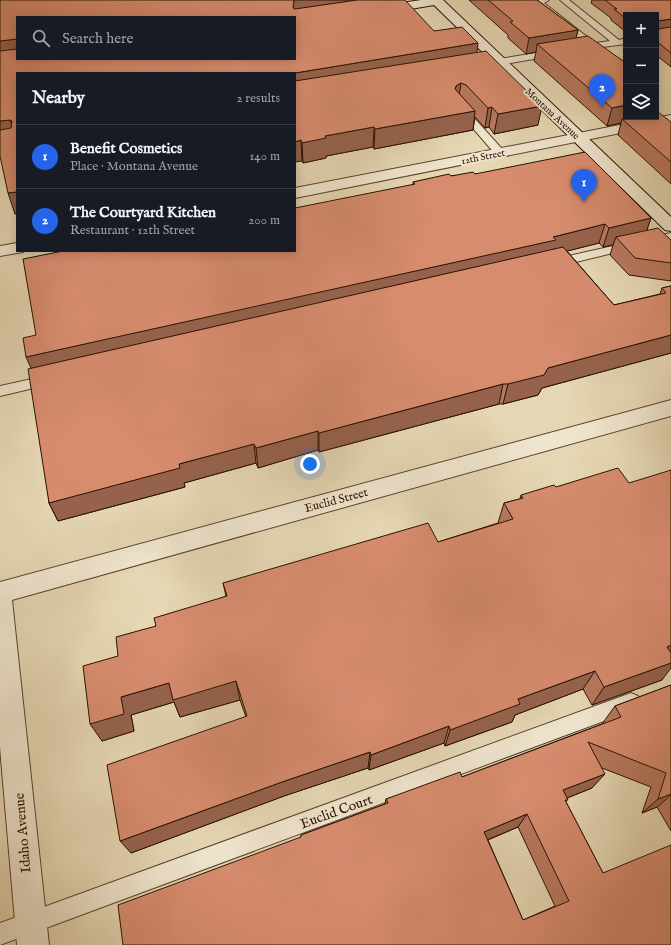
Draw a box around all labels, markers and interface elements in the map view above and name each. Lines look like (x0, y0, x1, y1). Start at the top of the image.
map controls (623, 12, 659, 120)
button: + (623, 12, 659, 48)
search box (16, 16, 296, 60)
icon: search (30, 27, 52, 49)
text: Search here (62, 29, 133, 48)
button: − (623, 48, 659, 84)
pin: 2 (589, 74, 615, 107)
button: layers (623, 84, 659, 120)
street label: Montana Avenue (522, 85, 582, 143)
text: Nearby (32, 88, 85, 109)
text: 2 results (236, 90, 280, 107)
text: Benefit Cosmetics (70, 139, 182, 158)
street label: 12th Street (460, 147, 507, 168)
text: 1 (43, 148, 47, 165)
text: 140 m (250, 148, 280, 165)
text: Place · Montana Avenue (70, 158, 198, 175)
pin: 1 (571, 169, 597, 202)
text: The Courtyard Kitchen (70, 203, 216, 222)
text: 2 (42, 212, 48, 229)
text: 200 m (248, 212, 280, 229)
text: Restaurant · 12th Street (70, 222, 195, 239)
your location (300, 454, 320, 474)
street label: Euclid Street (303, 485, 369, 516)
street label: Euclid Court (298, 790, 375, 833)
street label: Idaho Avenue (10, 792, 35, 874)

